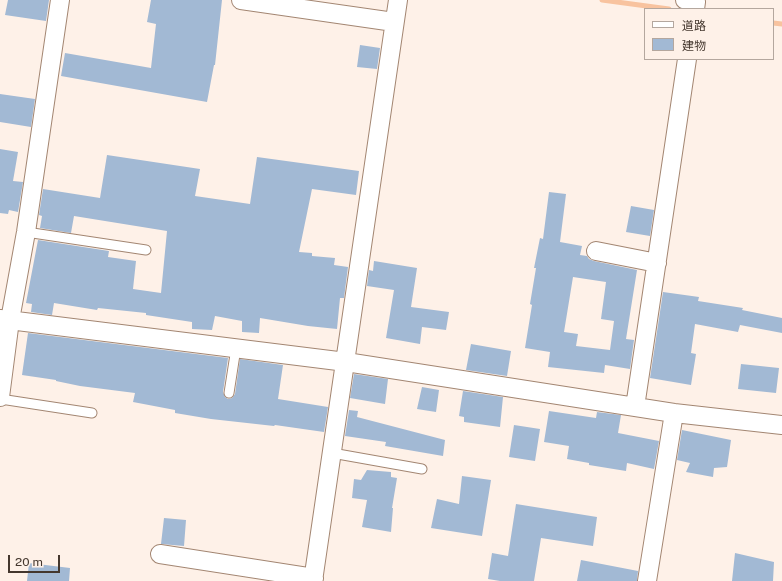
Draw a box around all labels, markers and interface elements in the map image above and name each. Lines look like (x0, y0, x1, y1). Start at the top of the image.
legend (644, 8, 774, 60)
text: 道路 (682, 19, 706, 33)
text: 建物 (682, 39, 706, 53)
scale bar (10, 547, 62, 573)
text: 20 m (15, 555, 43, 569)

